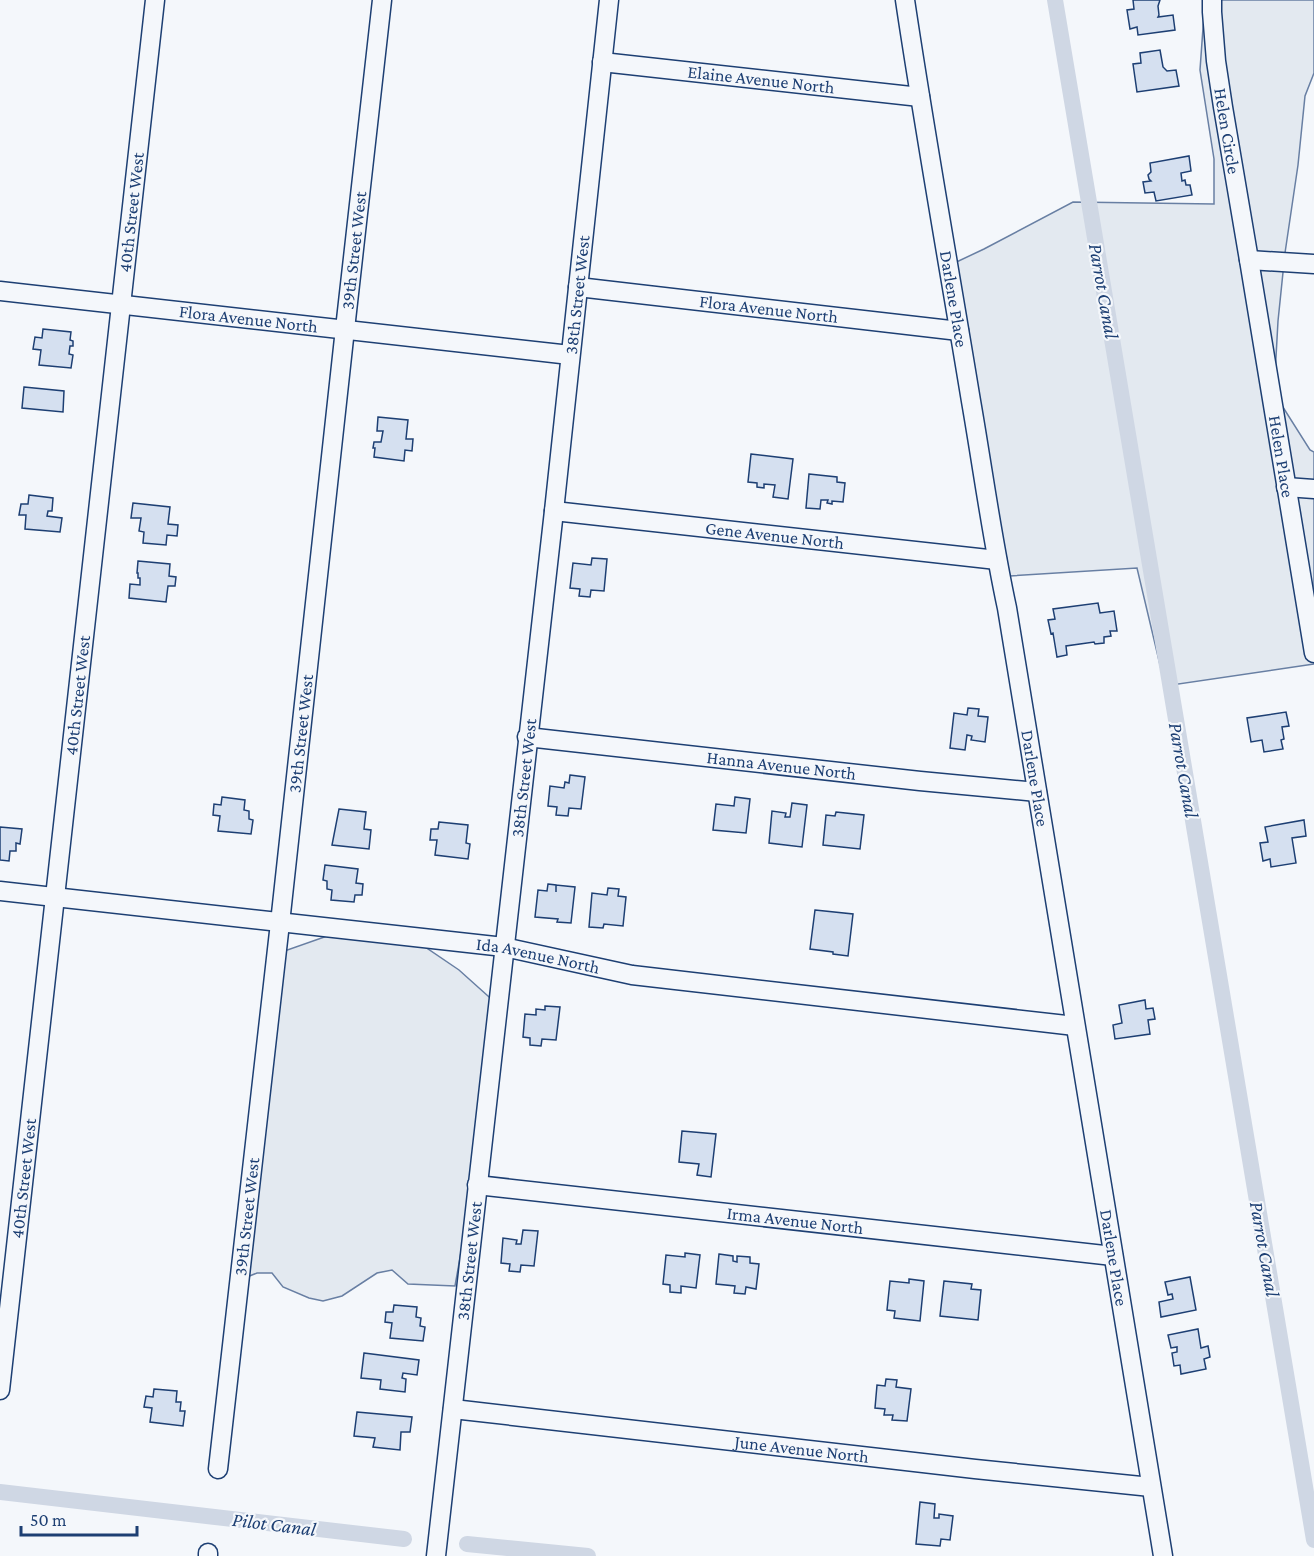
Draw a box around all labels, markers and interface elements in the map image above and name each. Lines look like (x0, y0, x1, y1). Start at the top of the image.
street label: Elaine Avenue North (687, 61, 836, 98)
street label: Helen Circle (1210, 87, 1244, 176)
street label: 40th Street West (115, 150, 148, 273)
street label: 39th Street West (337, 189, 371, 311)
street label: 38th Street West (561, 233, 594, 355)
water label: Parrot Canal (1085, 242, 1123, 341)
street label: Darlene Place (936, 249, 972, 349)
street label: Flora Avenue North (698, 291, 839, 327)
street label: Flora Avenue North (178, 301, 319, 337)
street label: Helen Place (1265, 414, 1298, 499)
street label: Gene Avenue North (704, 518, 845, 553)
street label: 40th Street West (61, 633, 94, 756)
street label: 39th Street West (284, 672, 317, 794)
street label: 38th Street West (507, 716, 541, 838)
water label: Parrot Canal (1165, 721, 1203, 820)
street label: Darlene Place (1017, 728, 1053, 828)
street label: Hanna Avenue North (706, 747, 858, 784)
street label: Ida Avenue North (475, 934, 602, 978)
street label: 40th Street West (7, 1116, 40, 1239)
street label: 39th Street West (230, 1155, 263, 1277)
street label: 38th Street West (453, 1199, 486, 1321)
water label: Parrot Canal (1246, 1200, 1284, 1299)
street label: Irma Avenue North (726, 1203, 865, 1238)
street label: Darlene Place (1096, 1208, 1132, 1308)
street label: June Avenue North (731, 1431, 870, 1467)
scale bar (21, 1499, 136, 1537)
water label: Pilot Canal (231, 1508, 318, 1540)
text: 50 m (30, 1510, 67, 1530)

